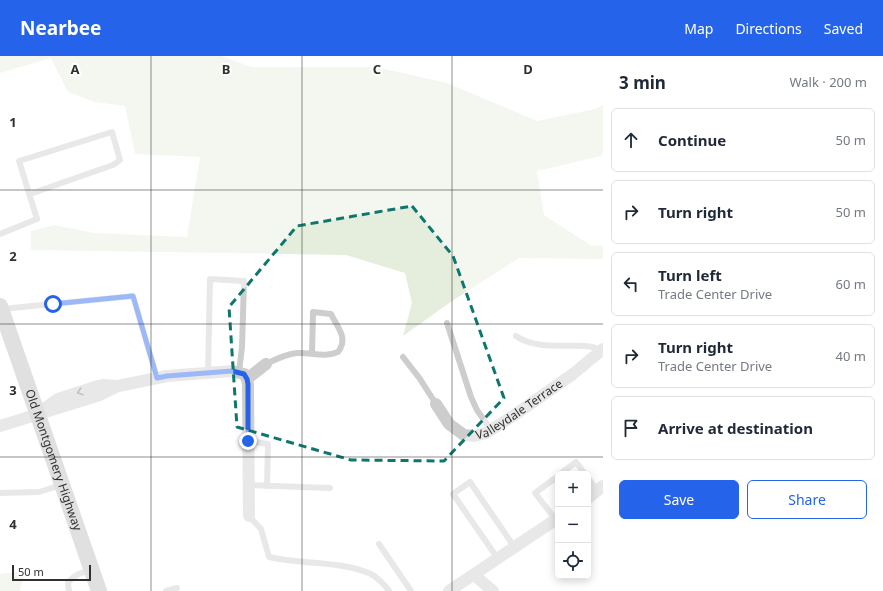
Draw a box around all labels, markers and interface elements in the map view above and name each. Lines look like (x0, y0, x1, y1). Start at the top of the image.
text: Nearbee (20, 15, 101, 41)
text: Map (684, 19, 713, 38)
text: Directions (735, 19, 802, 38)
text: Saved (824, 19, 863, 38)
text: A (71, 60, 80, 78)
text: B (222, 60, 230, 78)
text: C (373, 60, 381, 78)
text: D (523, 60, 533, 78)
text: 3 min (619, 71, 666, 94)
text: Walk · 200 m (789, 73, 867, 91)
text: 1 (9, 113, 17, 131)
icon: ahead (620, 129, 642, 151)
text: Continue (658, 130, 726, 150)
text: 50 m (836, 131, 866, 149)
icon: right (620, 201, 642, 223)
text: Turn right (658, 202, 733, 222)
text: 50 m (836, 203, 866, 221)
text: 2 (9, 247, 17, 265)
text: Turn left (658, 265, 722, 285)
icon: left (620, 273, 642, 295)
text: 60 m (836, 275, 866, 293)
text: Trade Center Drive (658, 285, 772, 303)
route start (44, 295, 62, 313)
text: Turn right (658, 337, 733, 357)
icon: right (620, 345, 642, 367)
text: 40 m (836, 347, 866, 365)
text: Trade Center Drive (658, 357, 772, 375)
street label: Valleydale Terrace (474, 375, 566, 443)
text: 3 (9, 381, 17, 399)
street label: Old Montgomery Highway (21, 387, 87, 534)
one-way arrow (77, 387, 84, 396)
icon: arrive (620, 417, 642, 439)
text: Arrive at destination (658, 418, 813, 438)
route end (239, 432, 257, 450)
map controls (555, 471, 591, 579)
button: + (555, 471, 591, 507)
button: Save (619, 480, 739, 519)
button: Share (747, 480, 867, 519)
button: − (555, 507, 591, 543)
text: 4 (9, 515, 17, 533)
button: locate (555, 543, 591, 579)
scale bar (12, 563, 91, 582)
text: 50 m (18, 564, 44, 579)

